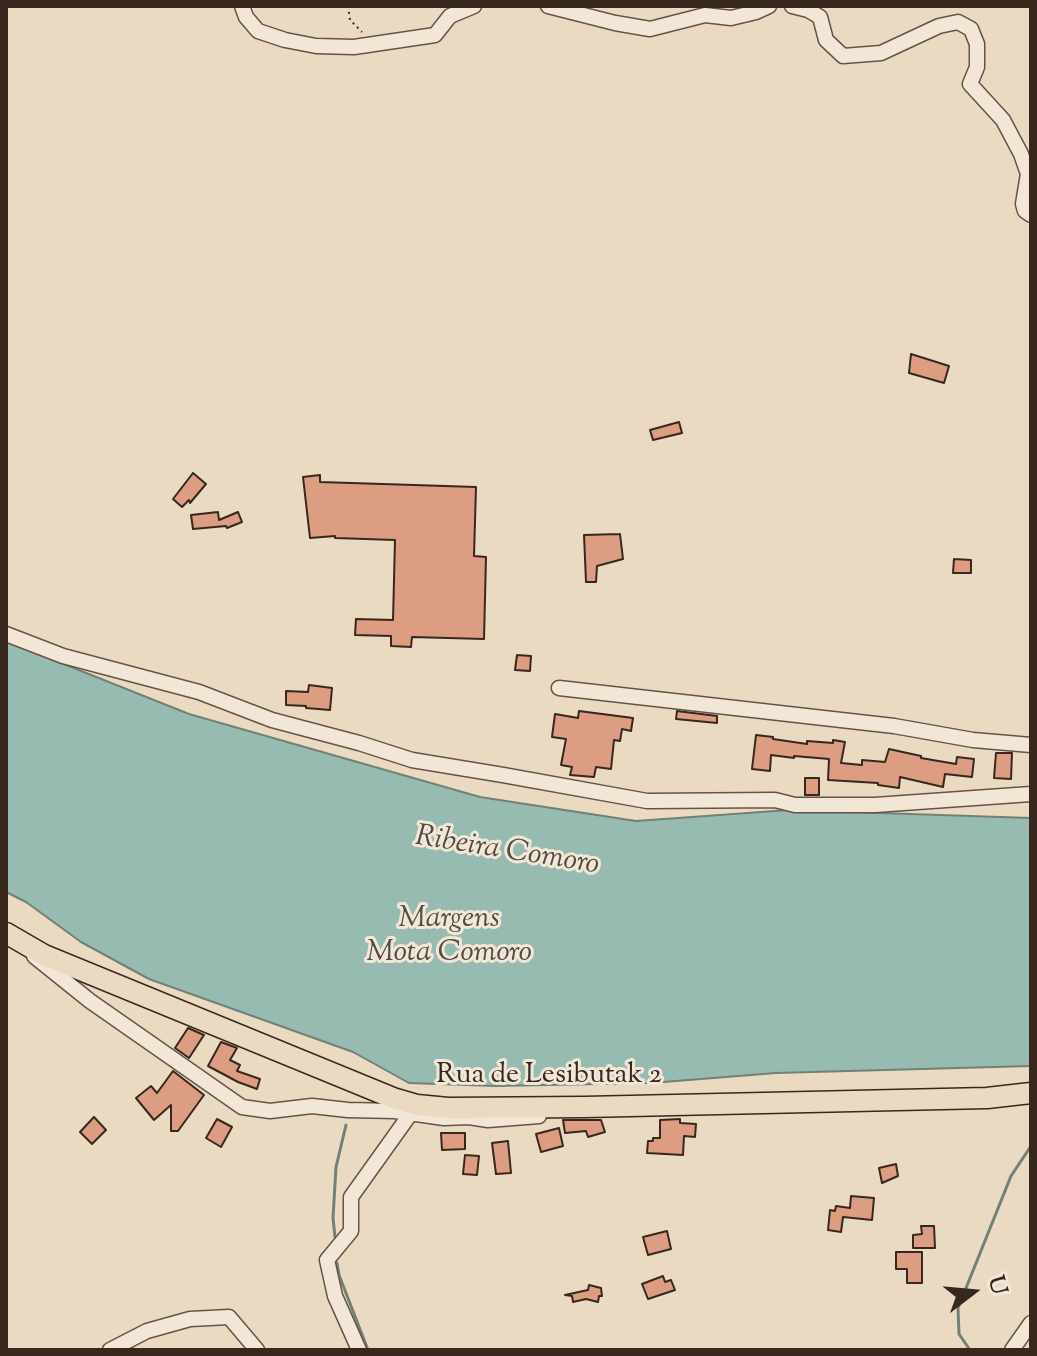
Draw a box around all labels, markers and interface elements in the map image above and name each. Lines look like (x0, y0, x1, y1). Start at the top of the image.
water label: Ribeira Comoro (413, 821, 601, 885)
water label: Margens Mota Comoro (366, 903, 532, 974)
street label: Rua de Lesibutak 2 (436, 1060, 662, 1094)
north arrow (933, 1252, 1013, 1332)
text: U (978, 1272, 1014, 1298)

